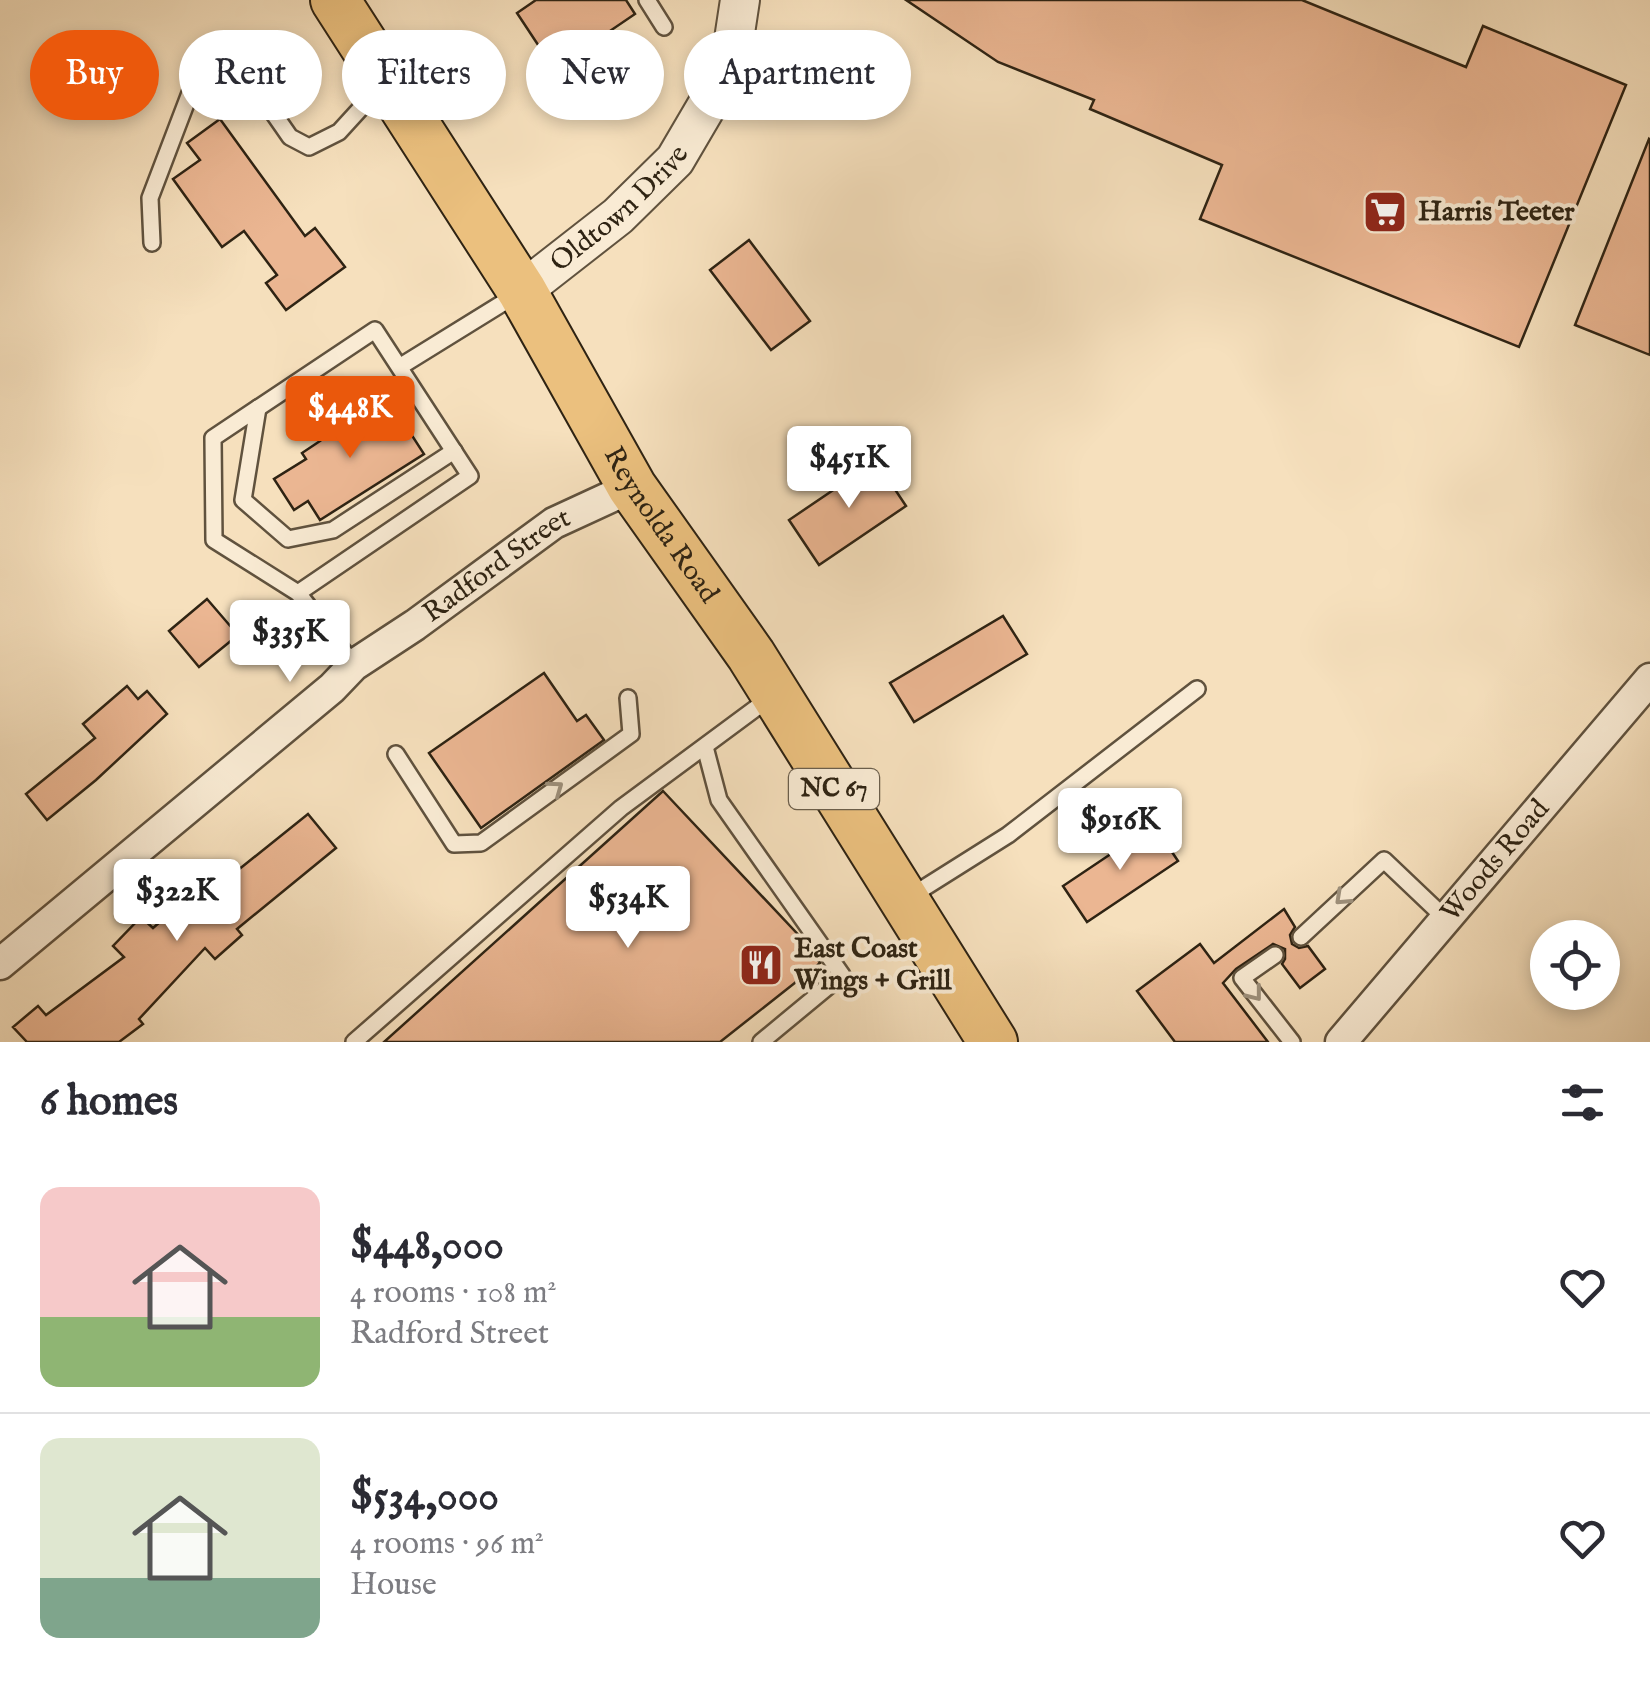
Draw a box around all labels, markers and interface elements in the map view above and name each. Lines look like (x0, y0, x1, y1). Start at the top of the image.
chip: Buy (30, 30, 159, 120)
chip: Rent (179, 30, 322, 120)
chip: Filters (342, 30, 506, 120)
chip: New (526, 30, 664, 120)
chip: Apartment (684, 30, 911, 120)
street label: Oldtown Drive (543, 139, 697, 280)
supermarket icon: Harris Teeter (1362, 189, 1408, 235)
place label: Harris Teeter (1418, 195, 1575, 230)
pin: $448K (280, 376, 420, 461)
text: $448K (308, 388, 392, 429)
pin: $451K (779, 426, 919, 511)
text: $451K (809, 438, 889, 479)
street label: Reynolda Road (595, 440, 726, 610)
street label: Radford Street (416, 500, 576, 631)
pin: $335K (220, 600, 360, 685)
text: $335K (252, 612, 328, 653)
road number: NC 67 (789, 769, 879, 809)
one-way arrow (545, 783, 563, 800)
pin: $916K (1050, 788, 1190, 873)
street label: Woods Road (1433, 792, 1557, 929)
text: $916K (1080, 800, 1160, 841)
pin: $322K (107, 859, 247, 944)
pin: $534K (558, 866, 698, 951)
text: $322K (136, 871, 218, 912)
text: $534K (588, 878, 668, 919)
one-way arrow (1335, 886, 1354, 904)
map controls (1530, 920, 1620, 1010)
button: locate (1530, 920, 1620, 1010)
place label: East Coast Wings + Grill (793, 932, 953, 999)
restaurant icon: East Coast Wings + Grill (738, 942, 784, 988)
one-way arrow (1243, 983, 1261, 1001)
icon: filters (1555, 1075, 1610, 1130)
text: 6 homes (40, 1076, 178, 1129)
text: $448,000 (350, 1220, 504, 1273)
icon: home (120, 1227, 240, 1347)
icon: heart (1555, 1260, 1610, 1315)
text: 4 rooms · 108 m² (350, 1273, 557, 1314)
text: Radford Street (350, 1314, 549, 1355)
text: $534,000 (350, 1471, 499, 1524)
icon: home (120, 1478, 240, 1598)
icon: heart (1555, 1511, 1610, 1566)
text: 4 rooms · 96 m² (350, 1524, 544, 1565)
text: House (350, 1565, 437, 1606)

